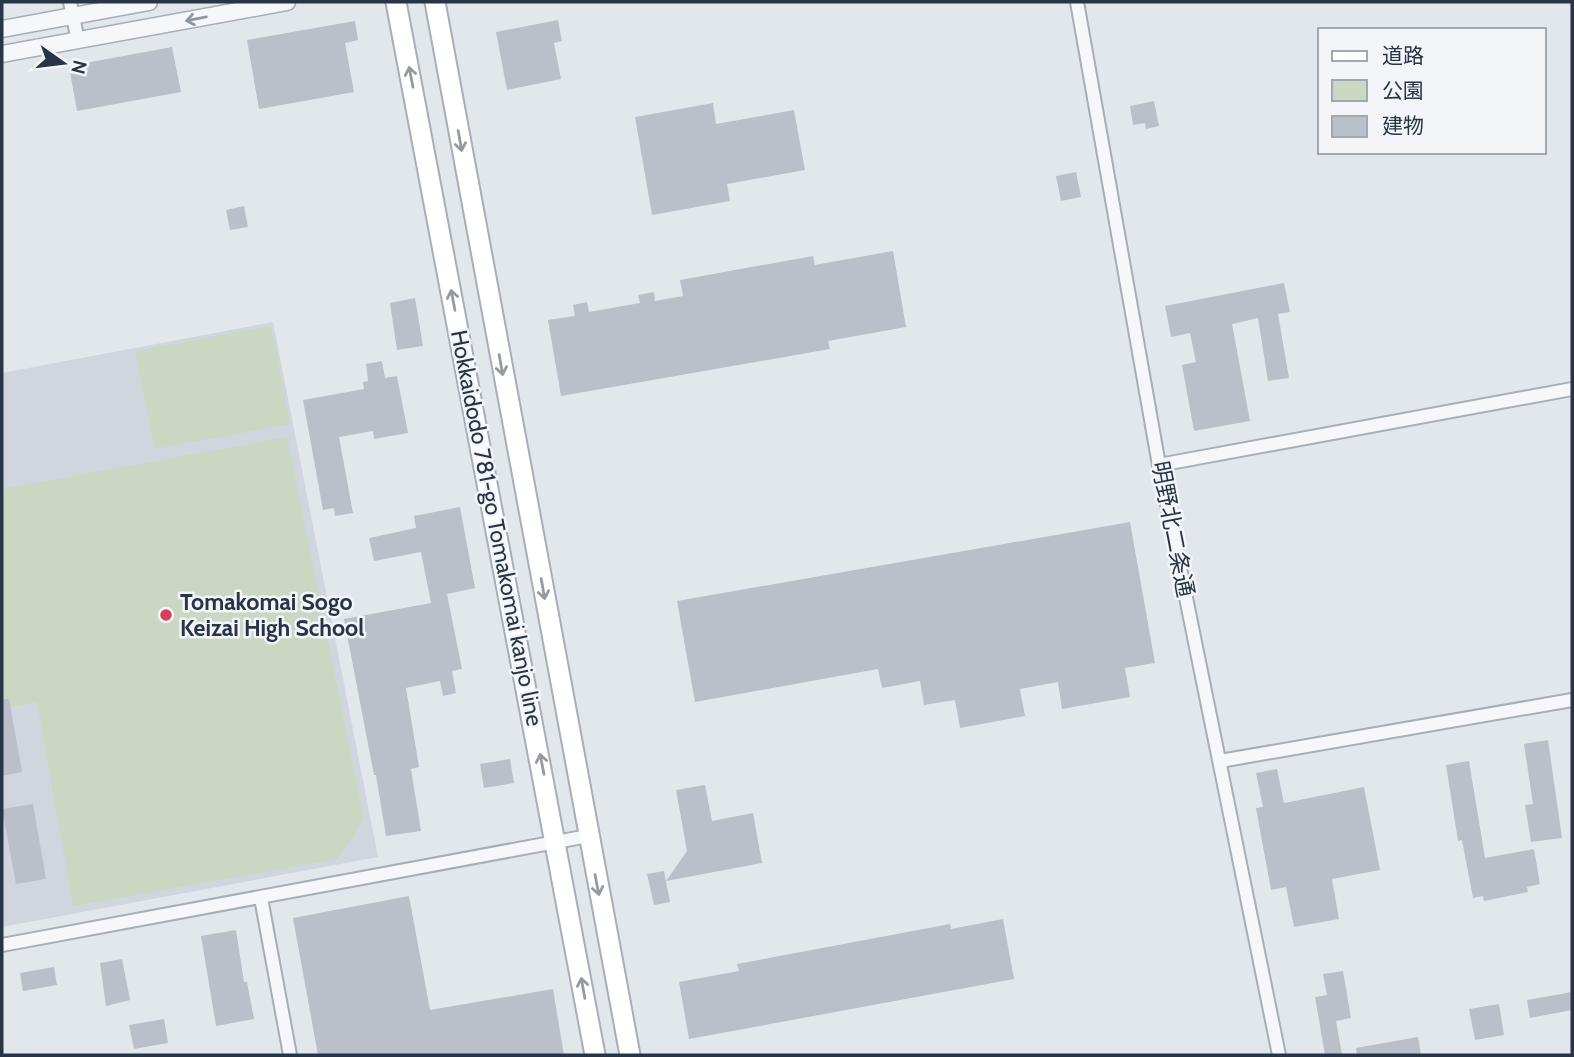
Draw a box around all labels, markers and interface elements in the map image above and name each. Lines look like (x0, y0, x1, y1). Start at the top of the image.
one-way arrow (185, 13, 208, 26)
north arrow (28, 28, 98, 98)
legend (1318, 28, 1546, 154)
text: 道路 (1382, 43, 1424, 68)
text: N (66, 58, 92, 76)
one-way arrow (403, 66, 417, 89)
text: 公園 (1382, 78, 1424, 103)
text: 建物 (1382, 113, 1424, 138)
one-way arrow (454, 129, 467, 152)
one-way arrow (446, 289, 460, 312)
street label: Hokkaidodo 781-go Tomakomai kanjo line (445, 328, 549, 729)
one-way arrow (495, 353, 509, 376)
street label: 明野北二条通 (1146, 459, 1200, 599)
one-way arrow (536, 577, 550, 600)
place label: Tomakomai Sogo Keizai High School (180, 588, 364, 642)
marker: Tomakomai Sogo Keizai High School (158, 607, 174, 623)
one-way arrow (534, 753, 548, 776)
one-way arrow (591, 873, 605, 896)
one-way arrow (576, 977, 589, 1000)

